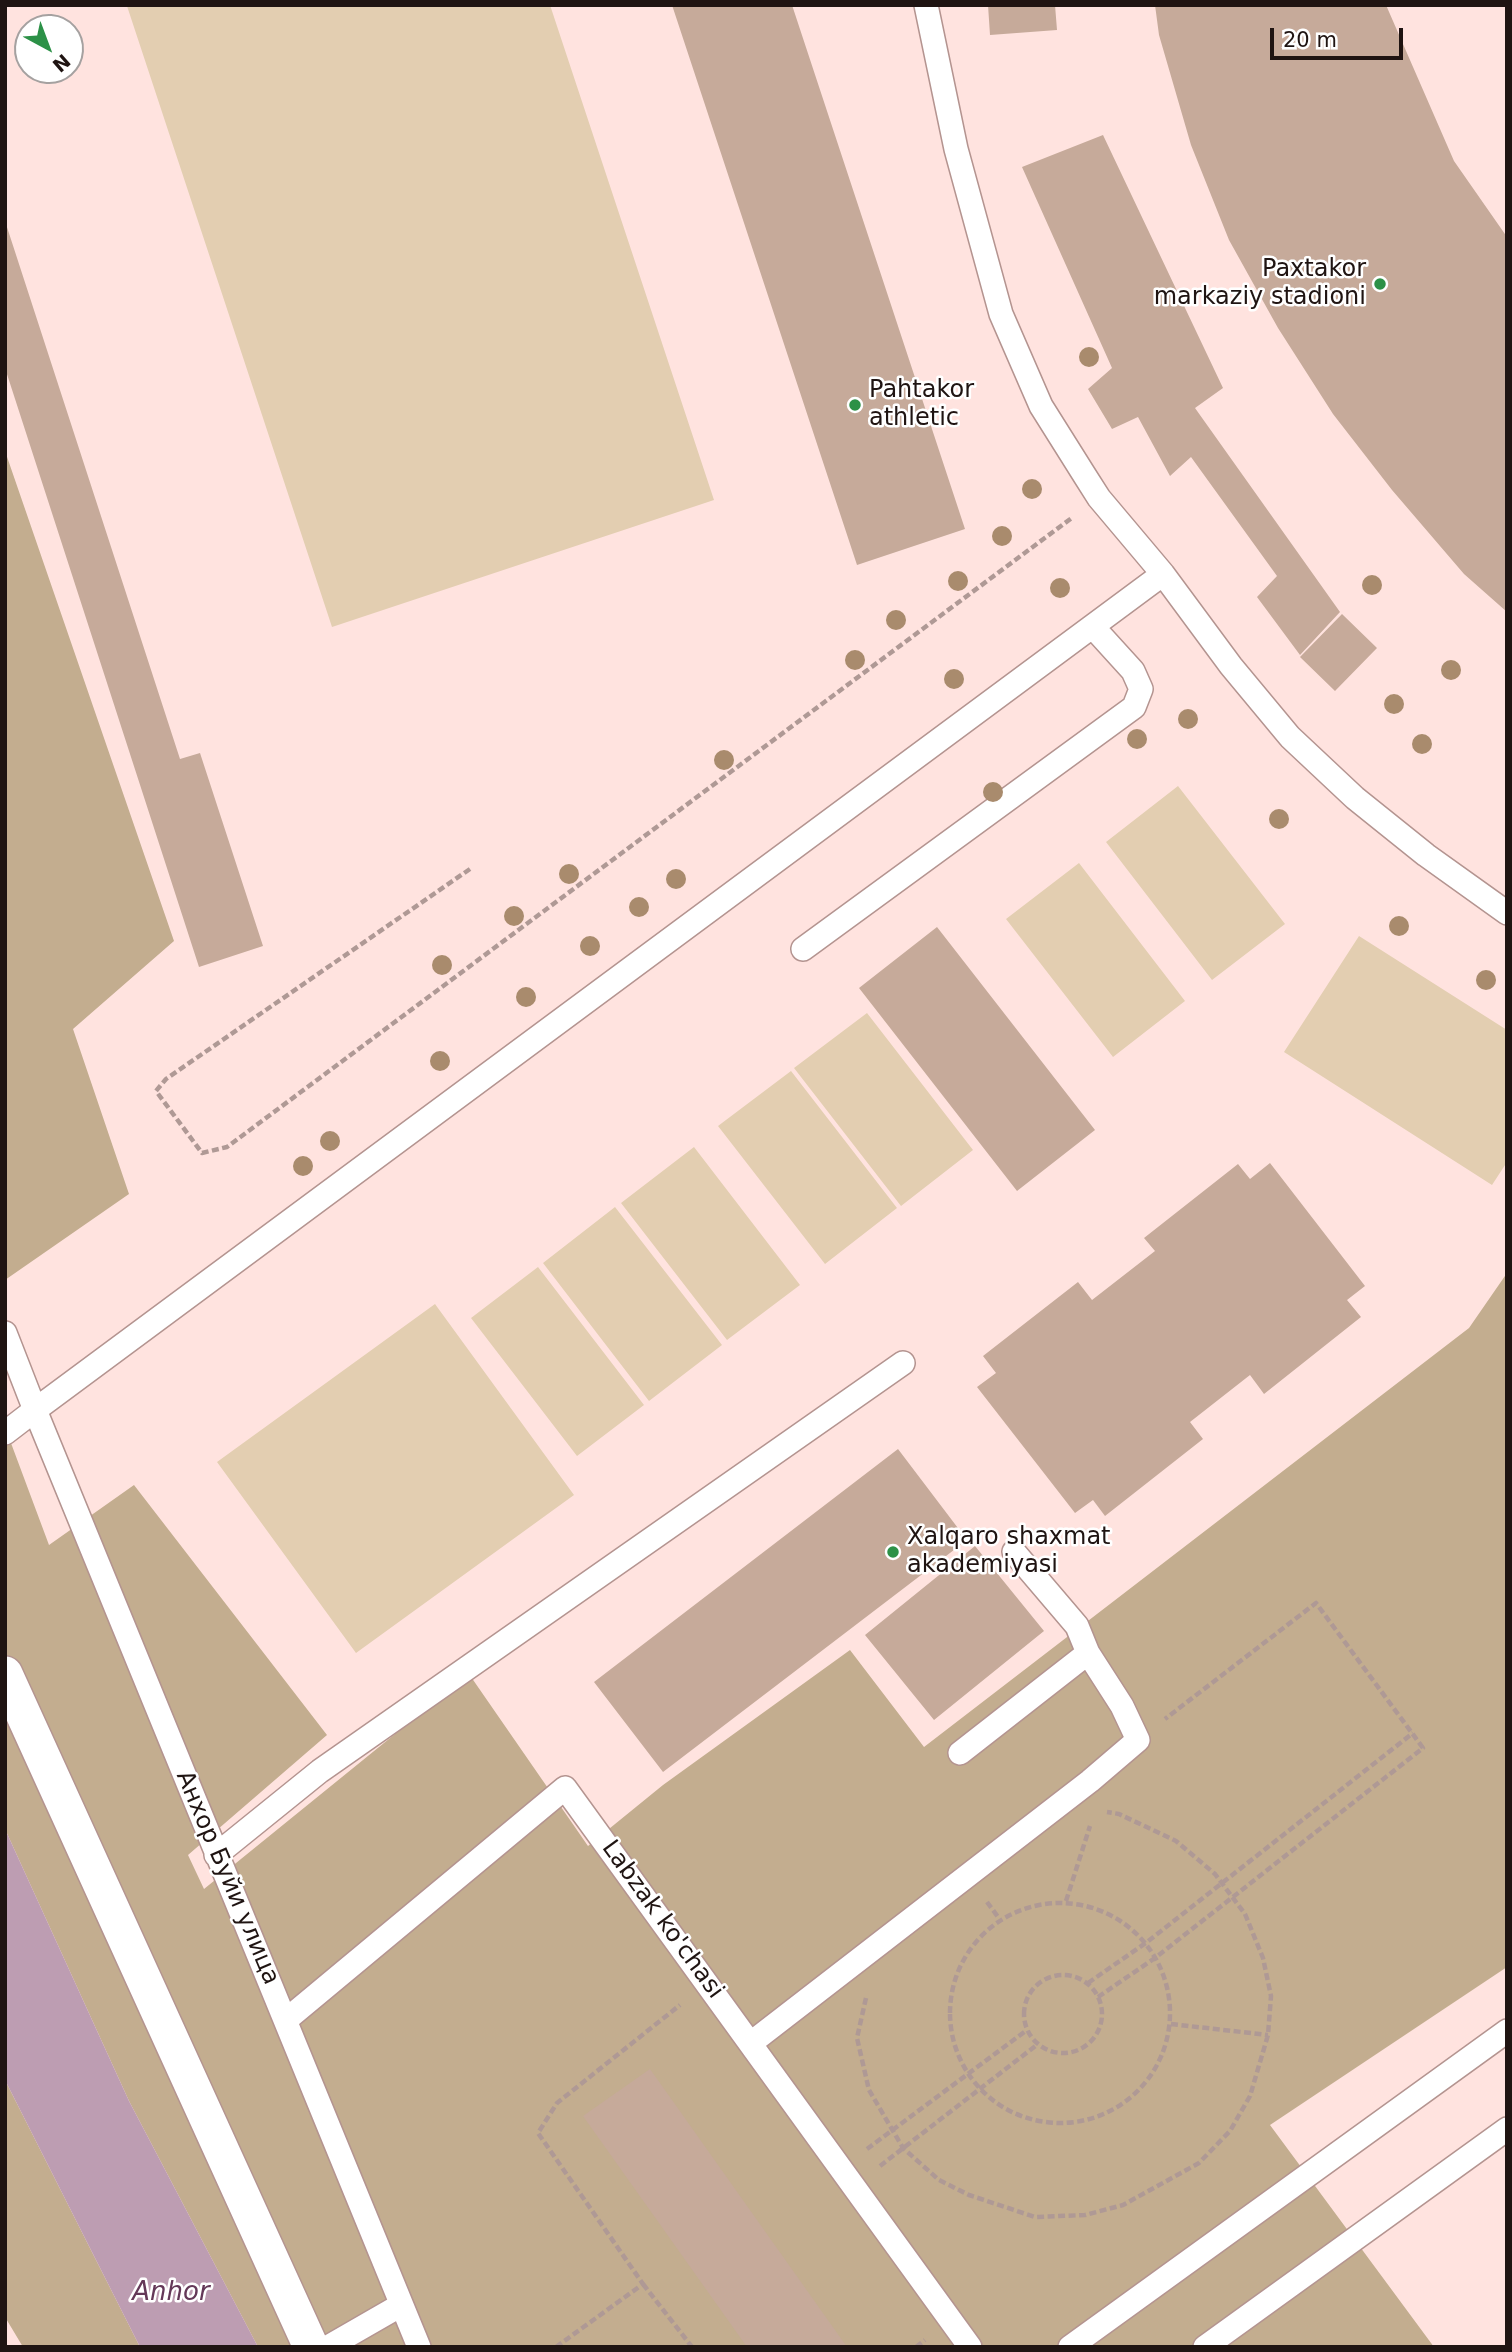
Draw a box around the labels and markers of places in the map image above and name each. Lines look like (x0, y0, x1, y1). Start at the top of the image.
place label: Paxtakor markaziy stadioni (1154, 256, 1366, 312)
marker: Paxtakor markaziy stadioni (1372, 276, 1388, 292)
place label: Pahtakor athletic (869, 377, 974, 433)
marker: Pahtakor athletic (847, 397, 863, 413)
place label: Xalqaro shaxmat akademiyasi (907, 1524, 1111, 1580)
marker: Xalqaro shaxmat akademiyasi (885, 1544, 901, 1560)

